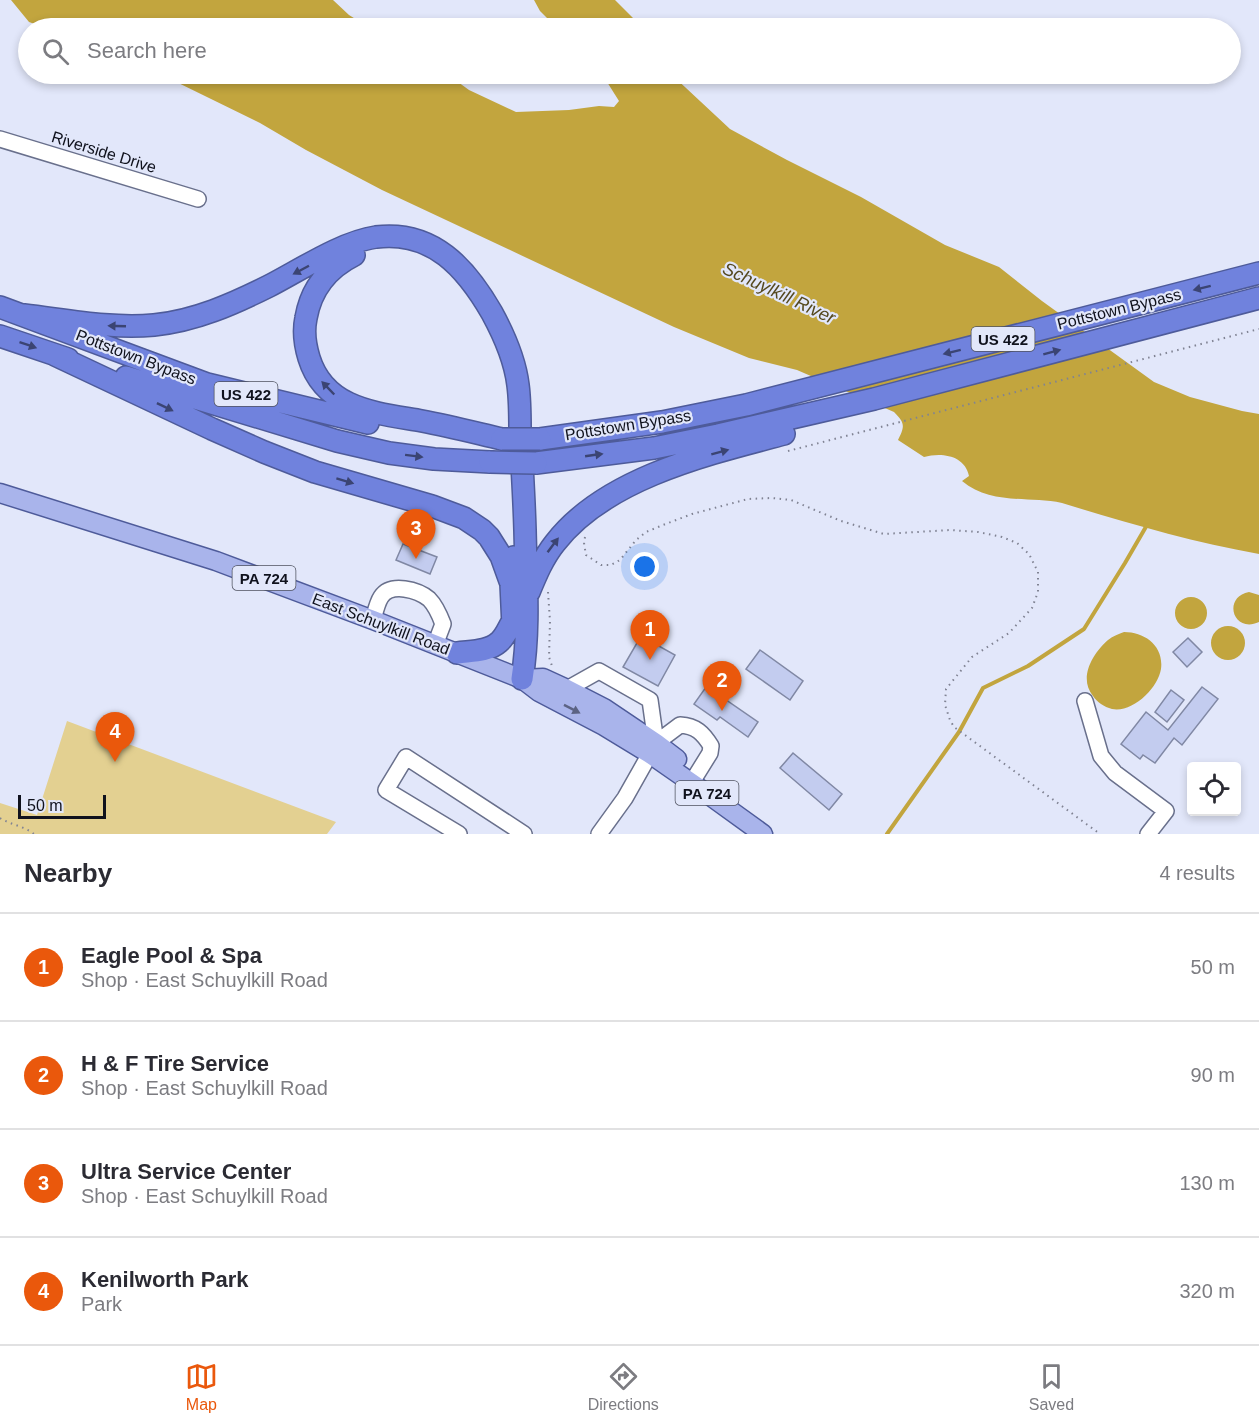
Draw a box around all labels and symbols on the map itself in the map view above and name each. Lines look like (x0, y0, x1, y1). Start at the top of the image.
street label: Riverside Drive (50, 128, 158, 176)
water label: Schuylkill River (719, 258, 839, 328)
one-way arrow (292, 265, 309, 274)
one-way arrow (1193, 283, 1212, 293)
street label: Pottstown Bypass (1055, 285, 1183, 333)
one-way arrow (107, 321, 126, 330)
street label: Pottstown Bypass (74, 326, 198, 388)
road number: US 422 (972, 327, 1034, 351)
one-way arrow (19, 341, 37, 351)
one-way arrow (1043, 347, 1061, 356)
one-way arrow (943, 348, 961, 357)
one-way arrow (321, 381, 335, 396)
road number: US 422 (214, 382, 278, 406)
one-way arrow (157, 402, 174, 411)
street label: Pottstown Bypass (564, 407, 692, 443)
one-way arrow (711, 446, 729, 456)
one-way arrow (405, 451, 424, 461)
one-way arrow (585, 451, 604, 460)
one-way arrow (336, 477, 354, 486)
pin: 3 (396, 510, 436, 559)
one-way arrow (547, 538, 559, 553)
your location (630, 552, 659, 581)
road number: PA 724 (232, 566, 296, 590)
street label: East Schuylkill Road (310, 590, 452, 658)
pin: 1 (630, 610, 670, 660)
pin: 2 (702, 662, 742, 711)
one-way arrow (563, 704, 580, 713)
pin: 4 (96, 712, 134, 762)
road number: PA 724 (676, 781, 738, 805)
scale bar (18, 792, 106, 820)

